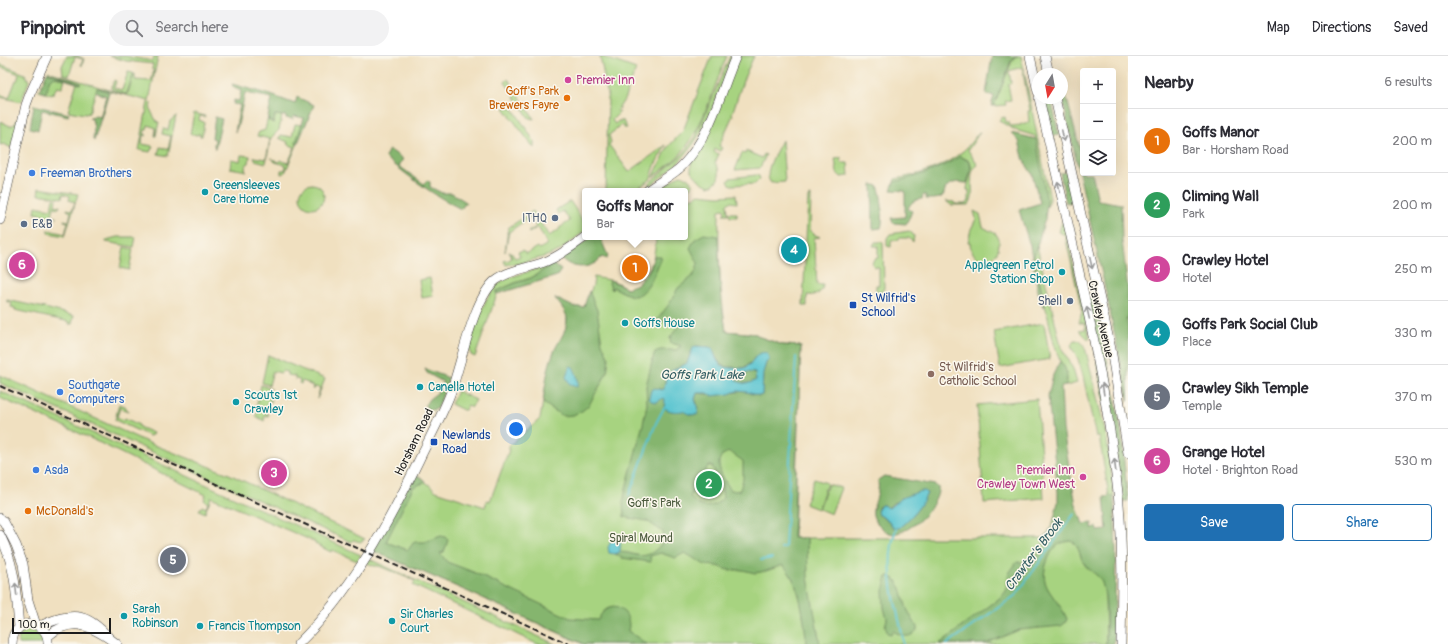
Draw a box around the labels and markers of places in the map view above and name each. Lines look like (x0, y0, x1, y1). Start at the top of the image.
place label: Premier Inn (576, 73, 635, 88)
marker: Premier Inn (563, 75, 573, 85)
place label: Goff's Park Brewers Fayre (489, 84, 559, 113)
marker: Goff's Park Brewers Fayre (562, 93, 572, 103)
place label: Freeman Brothers (40, 166, 132, 181)
marker: Freeman Brothers (27, 168, 37, 178)
place label: Greensleeves Care Home (213, 178, 281, 207)
marker: Greensleeves Care Home (200, 187, 210, 197)
place label: ITHQ (522, 211, 547, 226)
marker: ITHQ (550, 213, 560, 223)
place label: E&B (32, 217, 53, 232)
marker: E&B (19, 219, 29, 229)
pin: 4 (781, 235, 807, 265)
pin: 6 (9, 250, 35, 280)
pin: 1 (622, 253, 648, 283)
place label: Applegreen Petrol Station Shop (964, 258, 1054, 287)
marker: Applegreen Petrol Station Shop (1057, 267, 1067, 277)
place label: St Wilfrid's School (861, 291, 916, 320)
place label: Shell (1038, 294, 1062, 309)
marker: Shell (1065, 296, 1075, 306)
marker: St Wilfrid's School (848, 300, 858, 310)
place label: Goffs House (633, 316, 695, 331)
marker: Goffs House (620, 318, 630, 328)
place label: St Wilfrid's Catholic School (939, 360, 1017, 389)
marker: St Wilfrid's Catholic School (926, 369, 936, 379)
place label: Southgate Computers (68, 378, 125, 407)
place label: Canella Hotel (428, 380, 495, 395)
marker: Canella Hotel (415, 382, 425, 392)
marker: Southgate Computers (55, 387, 65, 397)
place label: Scouts 1st Crawley (244, 388, 297, 417)
marker: Scouts 1st Crawley (231, 397, 241, 407)
place label: Newlands Road (442, 428, 491, 457)
marker: Newlands Road (429, 437, 439, 447)
pin: 3 (261, 458, 287, 488)
place label: Asda (44, 463, 69, 478)
place label: Premier Inn Crawley Town West (977, 463, 1075, 492)
marker: Asda (31, 465, 41, 475)
pin: 2 (696, 469, 722, 499)
marker: Premier Inn Crawley Town West (1078, 472, 1088, 482)
place label: McDonald's (36, 504, 94, 519)
marker: McDonald's (23, 506, 33, 516)
pin: 5 (160, 545, 186, 575)
place label: Sarah Robinson (132, 602, 179, 631)
place label: Sir Charles Court (400, 607, 454, 636)
marker: Sarah Robinson (119, 611, 129, 621)
marker: Sir Charles Court (387, 616, 397, 626)
place label: Francis Thompson (208, 619, 301, 634)
marker: Francis Thompson (195, 621, 205, 631)

